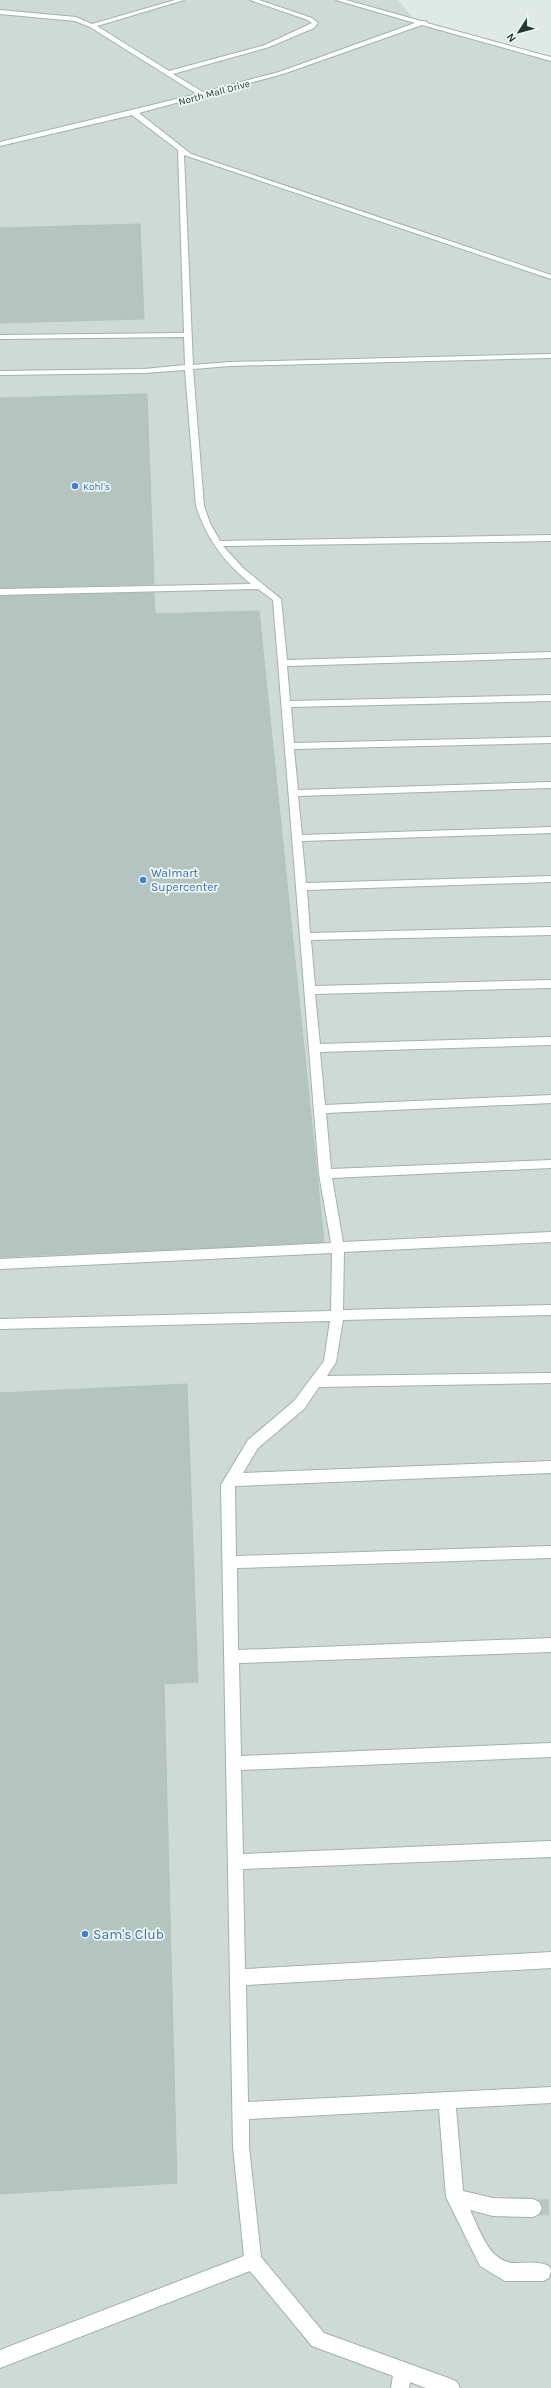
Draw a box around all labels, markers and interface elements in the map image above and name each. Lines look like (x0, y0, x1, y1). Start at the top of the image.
north arrow (499, 12, 539, 52)
text: N (504, 31, 519, 45)
street label: North Mall Drive (177, 78, 251, 108)
marker: Kohl's (70, 481, 80, 491)
place label: Kohl's (83, 481, 110, 493)
place label: Walmart Supercenter (151, 866, 218, 894)
marker: Walmart Supercenter (138, 875, 148, 885)
place label: Sam's Club (93, 1926, 164, 1943)
marker: Sam's Club (80, 1929, 90, 1939)

